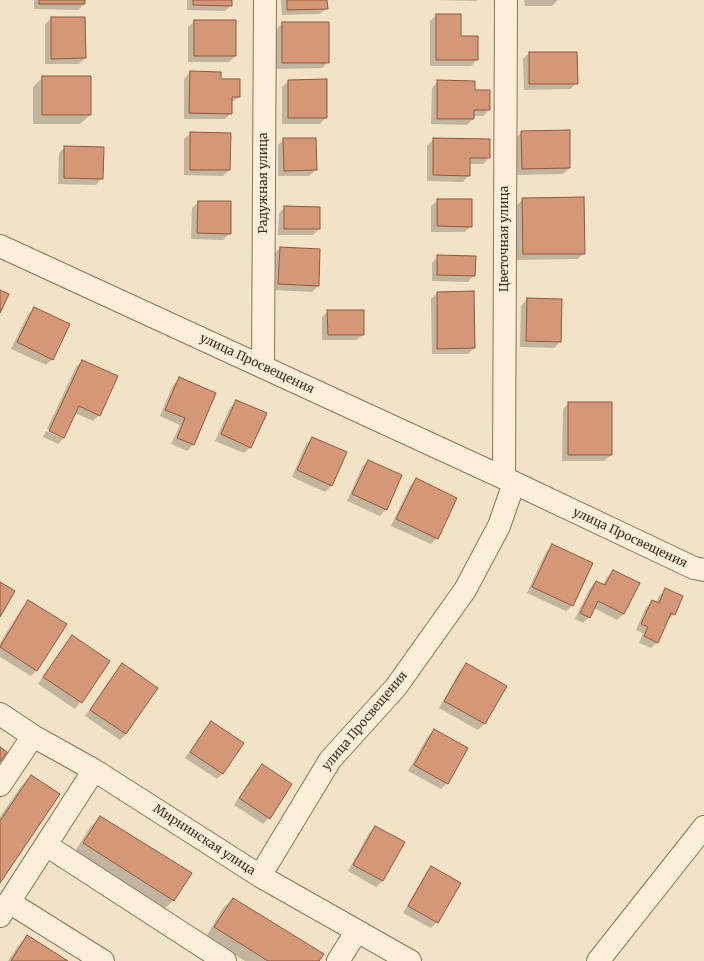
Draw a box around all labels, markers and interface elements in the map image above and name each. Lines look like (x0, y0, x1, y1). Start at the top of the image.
street label: Радужная улица (257, 133, 271, 233)
street label: Цветочная улица (498, 186, 512, 292)
street label: улица Просвещения (197, 331, 317, 397)
street label: улица Просвещения (570, 505, 690, 571)
street label: улица Просвещения (319, 669, 411, 773)
street label: Мирнинская улица (150, 802, 258, 878)

